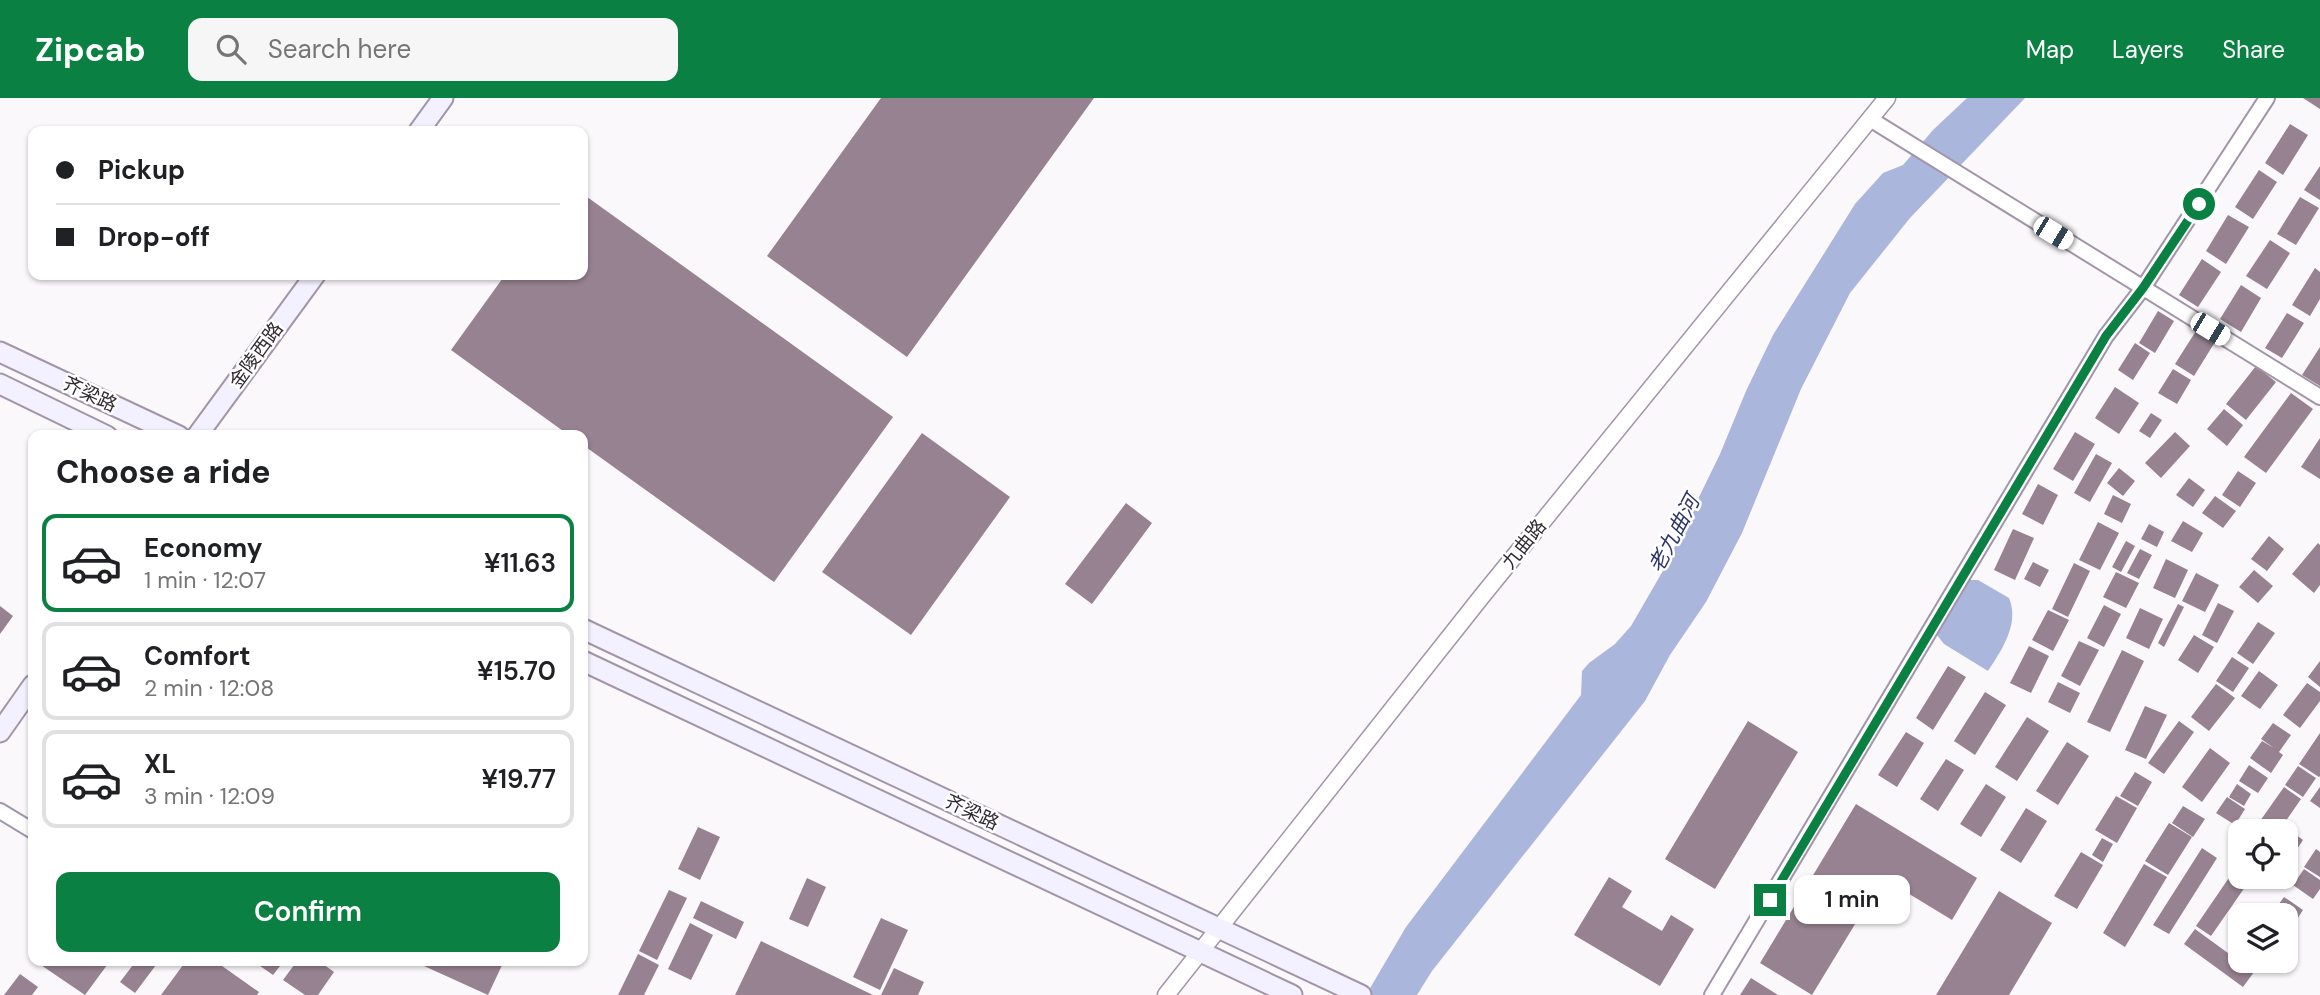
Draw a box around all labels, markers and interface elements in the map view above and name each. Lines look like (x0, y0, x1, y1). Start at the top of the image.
search box (188, 18, 678, 81)
text: Zipcab (35, 28, 146, 71)
icon: search (212, 30, 250, 68)
text: Search here (268, 32, 411, 66)
text: Map (2026, 34, 2074, 65)
text: Layers (2112, 34, 2184, 65)
text: Share (2222, 34, 2285, 65)
text: Pickup (98, 153, 185, 187)
route start (2183, 188, 2215, 220)
car (2030, 213, 2077, 253)
text: Drop-off (98, 220, 210, 254)
car (2187, 309, 2234, 349)
street label: 金陵西路 (224, 317, 288, 393)
street label: 齐梁路 (59, 371, 121, 417)
text: Choose a ride (56, 451, 271, 493)
water label: 老九曲河 (1642, 487, 1708, 578)
street label: 九曲路 (1496, 514, 1552, 574)
text: Economy (144, 531, 262, 565)
icon: car (60, 532, 123, 595)
text: ¥11.63 (484, 546, 556, 580)
text: 1 min · 12:07 (144, 565, 266, 595)
text: Comfort (144, 639, 250, 673)
icon: car (60, 640, 123, 703)
text: ¥15.70 (477, 654, 556, 688)
text: 2 min · 12:08 (144, 673, 274, 703)
text: XL (144, 747, 176, 781)
icon: car (60, 748, 123, 811)
text: ¥19.77 (482, 762, 556, 796)
text: 3 min · 12:09 (144, 781, 275, 811)
street label: 齐梁路 (941, 789, 1003, 835)
map controls (2228, 819, 2298, 973)
button: locate (2228, 819, 2298, 889)
button: Confirm (56, 872, 560, 952)
callout: 1 min (1795, 876, 1910, 924)
route end (1754, 884, 1786, 916)
text: 1 min (1825, 884, 1879, 914)
button: layers (2228, 903, 2298, 973)

